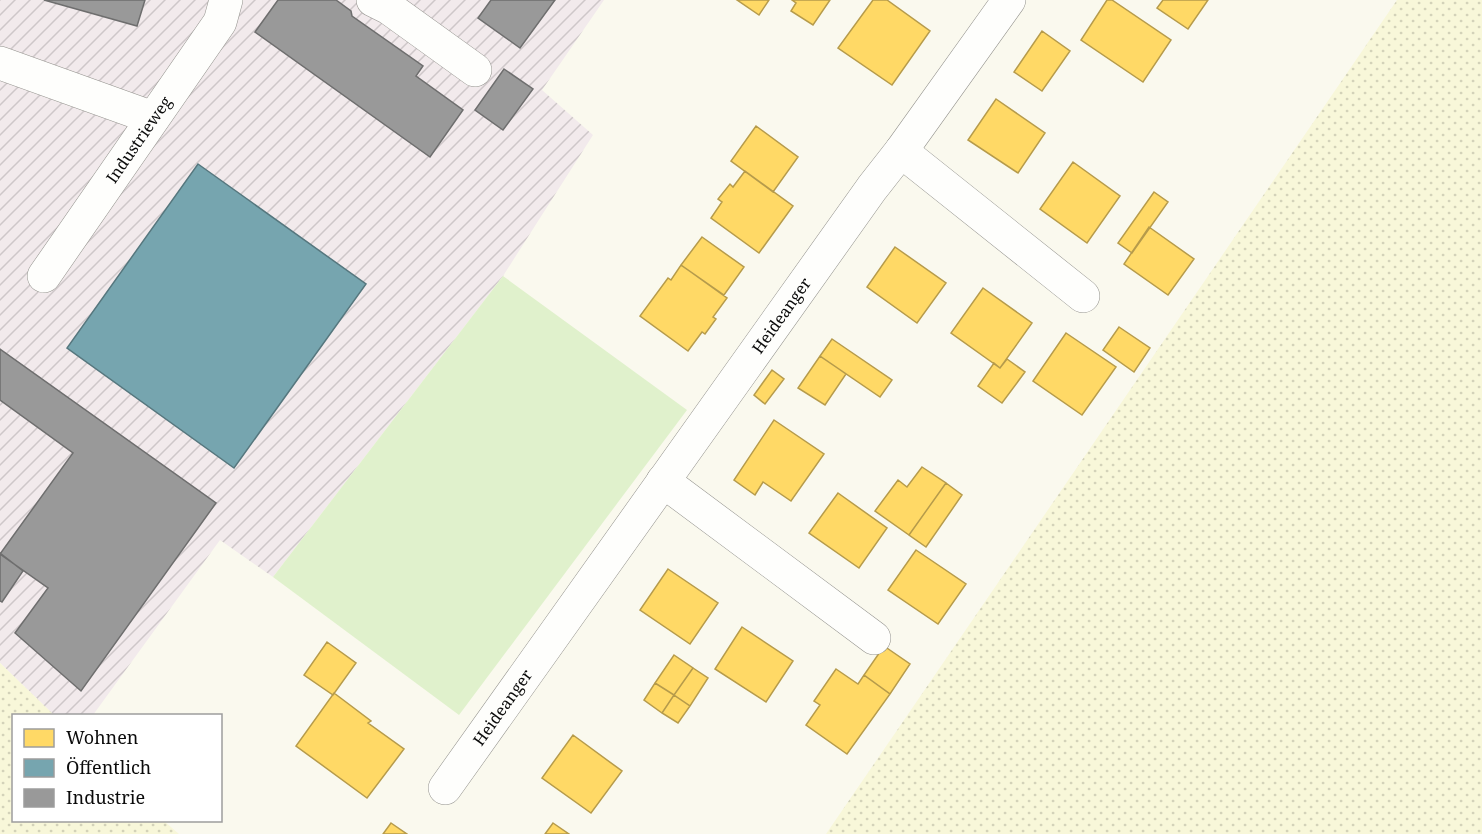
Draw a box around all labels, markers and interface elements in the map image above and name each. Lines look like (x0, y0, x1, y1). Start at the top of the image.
street label: Industrieweg (101, 91, 177, 187)
street label: Heideanger (747, 273, 816, 358)
street label: Heideanger (468, 664, 537, 750)
legend (12, 714, 222, 822)
text: Wohnen (66, 725, 139, 749)
text: Öffentlich (66, 755, 151, 779)
text: Industrie (66, 785, 145, 809)

